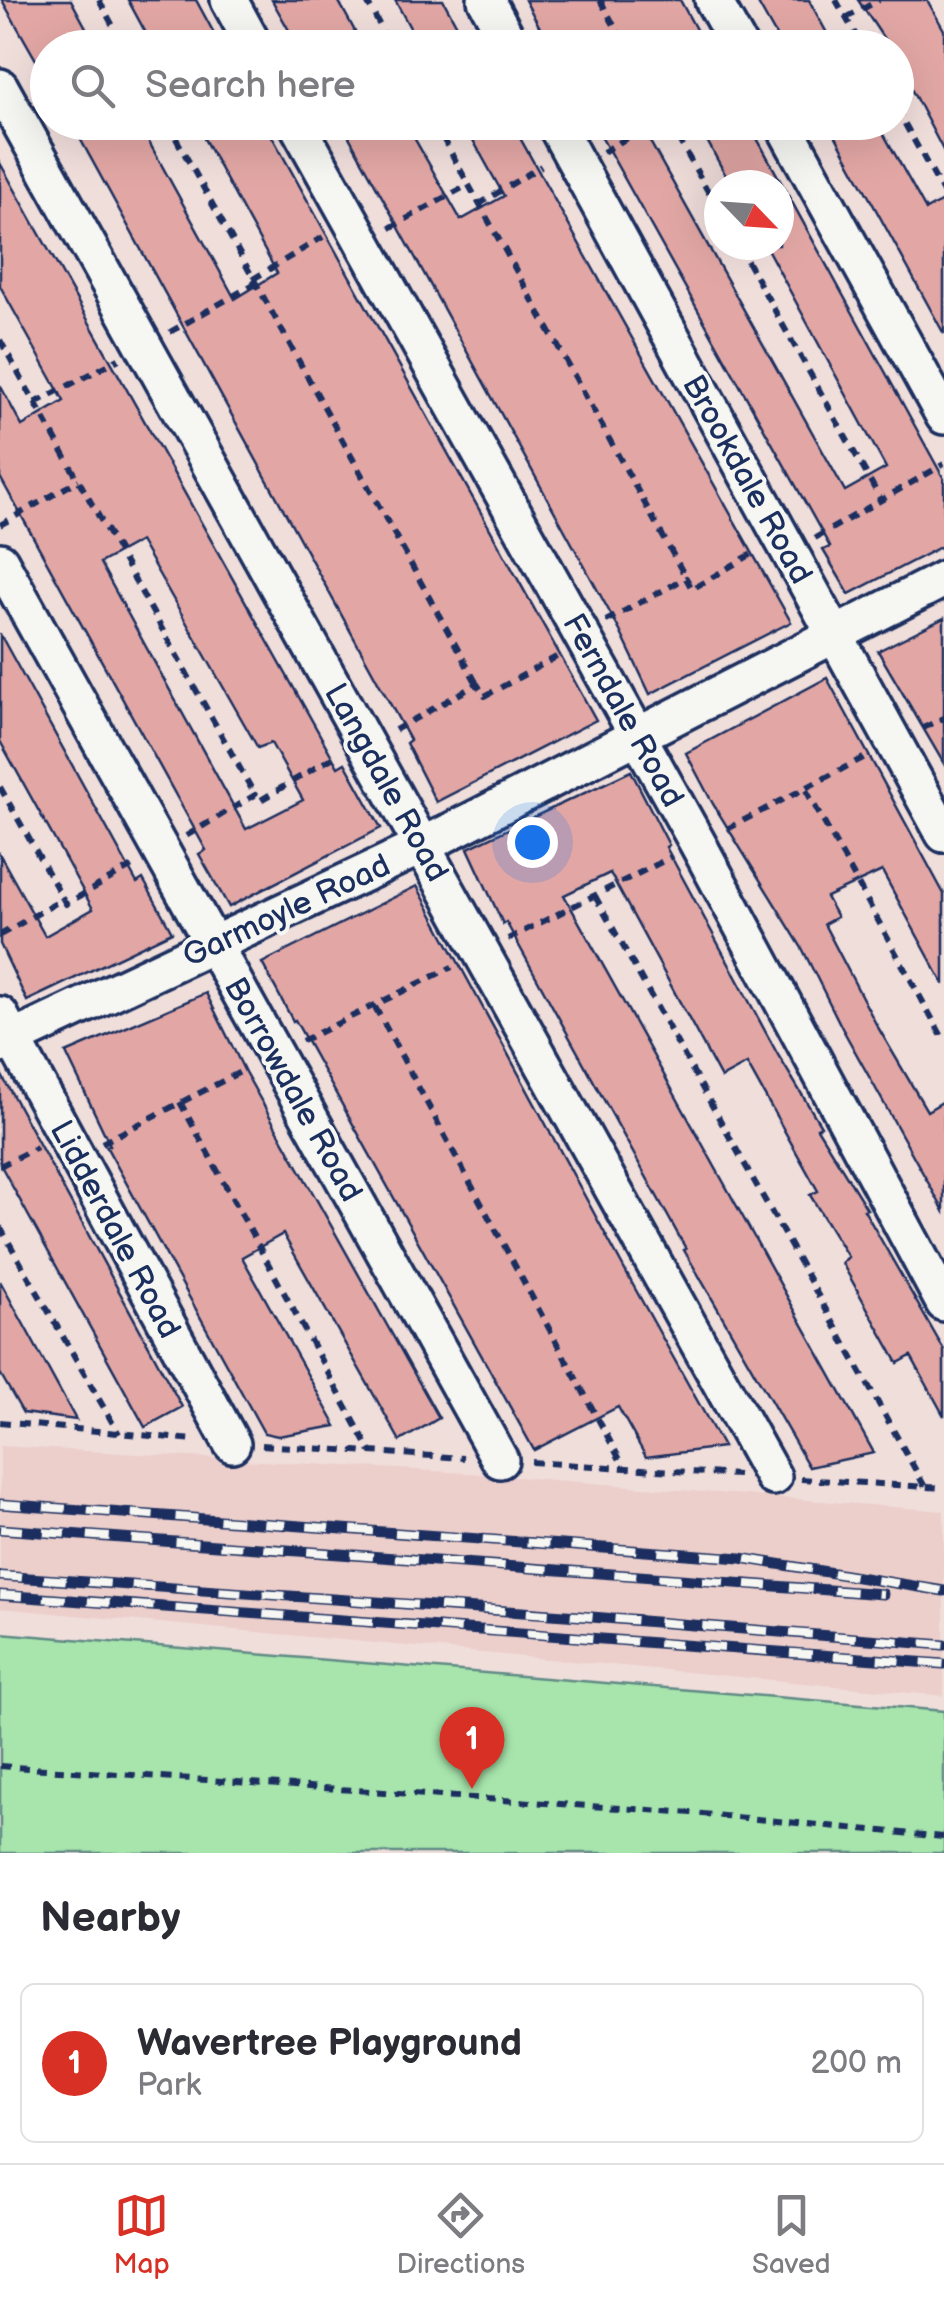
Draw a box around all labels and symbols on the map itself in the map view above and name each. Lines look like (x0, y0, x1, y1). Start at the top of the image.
north arrow (704, 170, 794, 260)
street label: Brookdale Road (673, 369, 820, 591)
street label: Ferndale Road (554, 607, 692, 814)
street label: Langdale Road (315, 677, 456, 889)
your location (507, 817, 558, 868)
street label: Garmoyle Road (177, 846, 397, 976)
street label: Borrowdale Road (215, 971, 370, 1209)
street label: Lidderdale Road (41, 1114, 188, 1345)
pin: 1 (440, 1706, 504, 1789)

